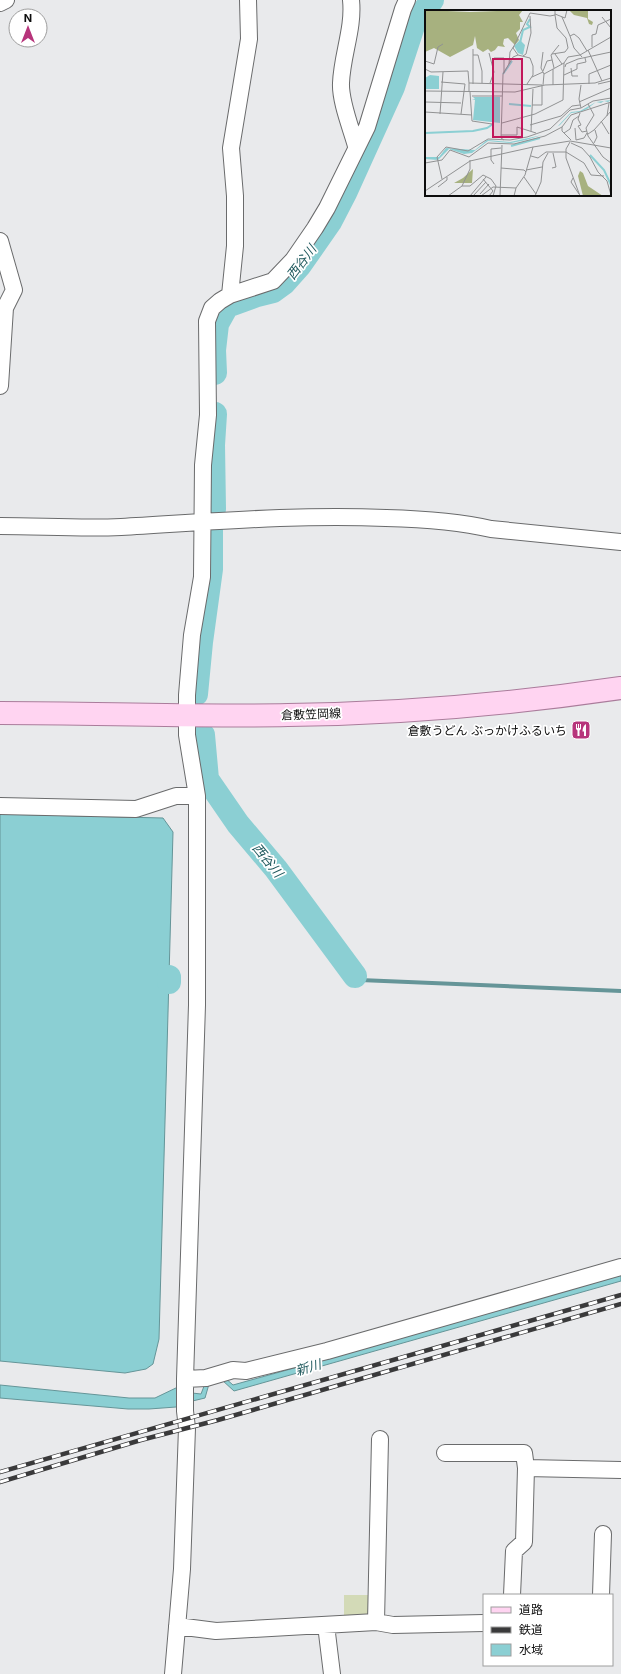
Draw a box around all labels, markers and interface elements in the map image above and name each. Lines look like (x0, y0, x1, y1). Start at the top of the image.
north arrow (8, 8, 48, 48)
inset map (425, 10, 611, 196)
text: N (24, 11, 32, 25)
water label: 西谷川 (283, 240, 320, 282)
street label: 倉敷笠岡線 (281, 705, 341, 723)
restaurant icon: 倉敷うどん ぶっかけふるいち (570, 719, 592, 741)
place label: 倉敷うどん ぶっかけふるいち (408, 723, 567, 738)
water label: 西谷川 (250, 840, 288, 882)
water label: 新川 (293, 1355, 325, 1378)
legend (483, 1594, 613, 1666)
text: 道路 (519, 1602, 543, 1617)
text: 鉄道 (519, 1622, 543, 1637)
text: 水域 (519, 1642, 543, 1657)

